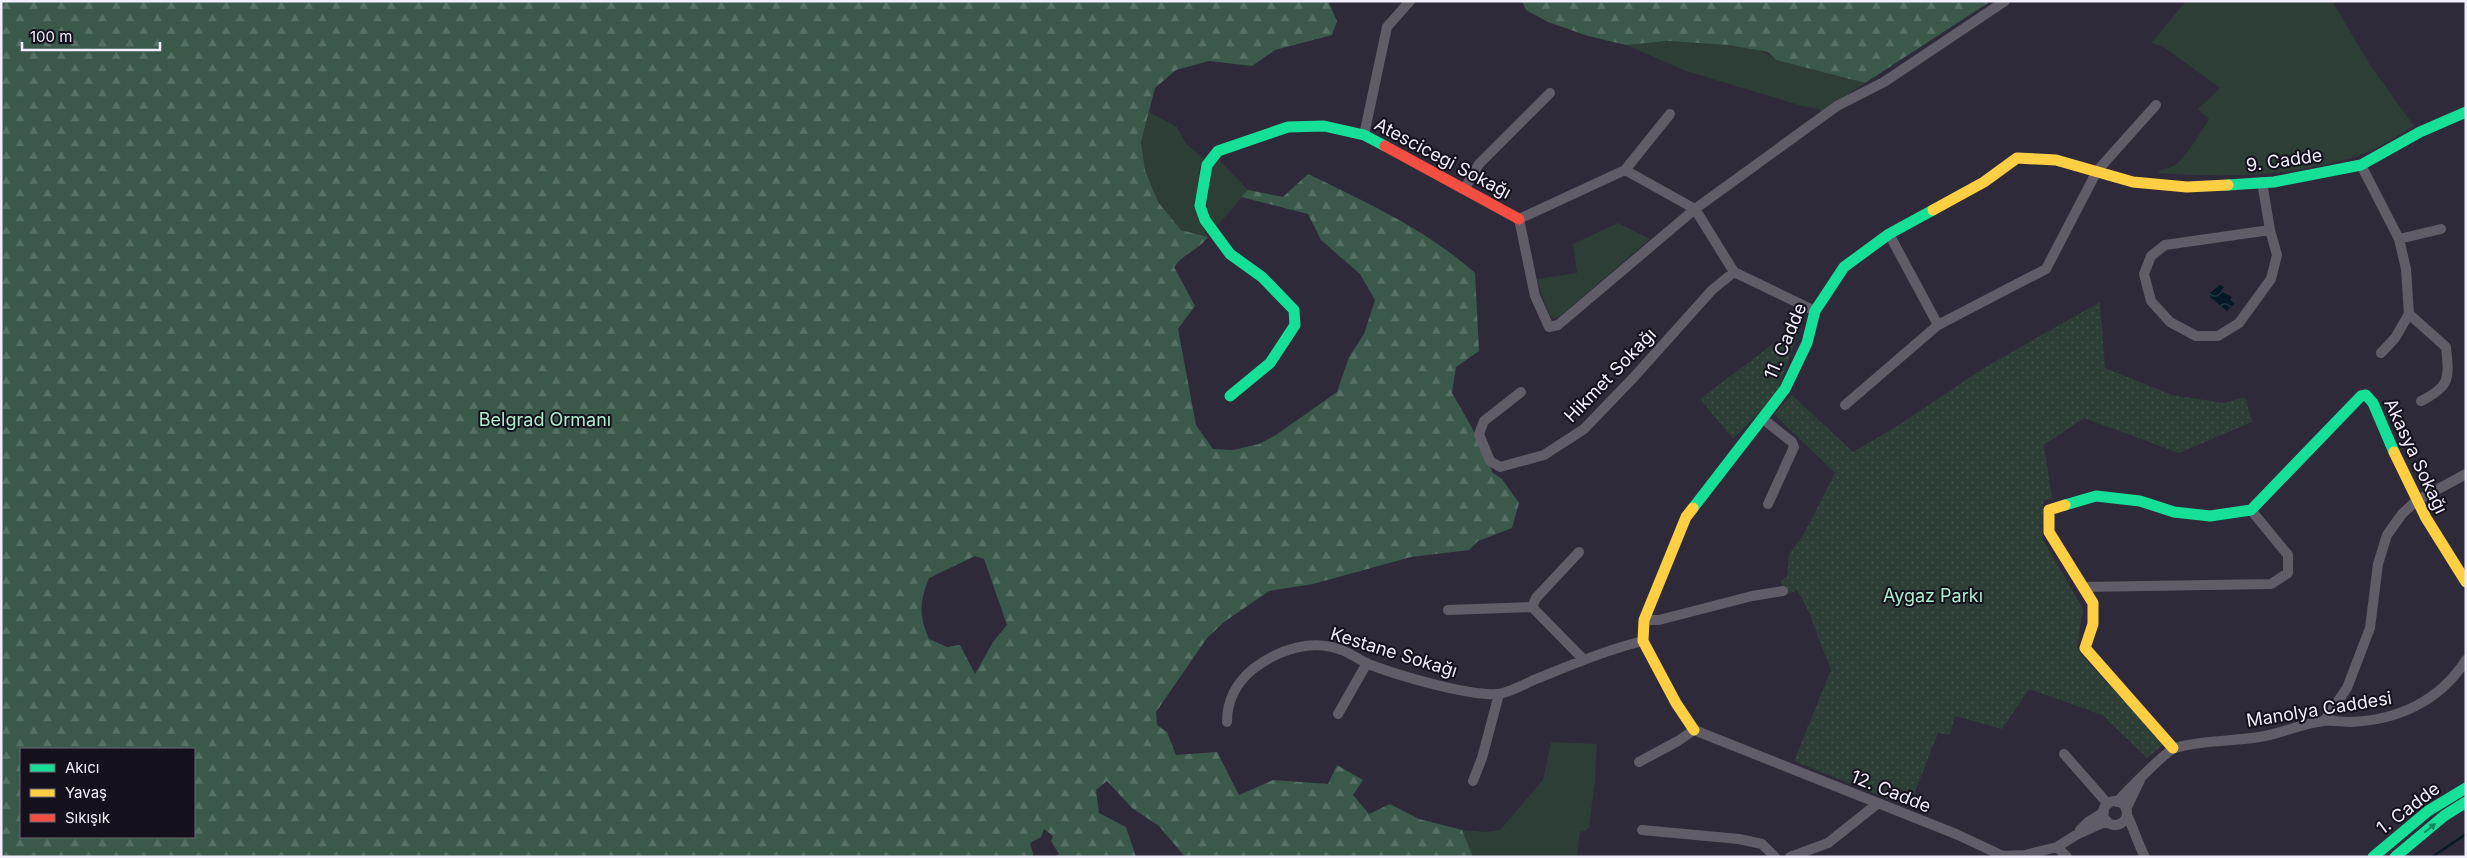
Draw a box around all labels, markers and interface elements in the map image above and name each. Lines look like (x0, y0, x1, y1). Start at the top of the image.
scale bar (22, 20, 160, 52)
text: 100 m (30, 27, 72, 46)
street label: Atescicegi Sokağı (1371, 113, 1515, 203)
street label: 9. Cadde (2245, 144, 2323, 176)
street label: 11. Cadde (1760, 300, 1810, 382)
street label: Hikmet Sokağı (1560, 324, 1660, 426)
street label: Akasya Sokağı (2380, 395, 2452, 517)
park label: Belgrad Ormanı (479, 409, 611, 430)
park label: Aygaz Parkı (1883, 585, 1983, 606)
street label: Kestane Sokağı (1328, 623, 1460, 681)
street label: Manolya Caddesi (2245, 687, 2393, 731)
legend (20, 748, 195, 838)
text: Akıcı (65, 758, 99, 777)
street label: 12. Cadde (1848, 765, 1934, 817)
street label: 1. Cadde (2372, 778, 2444, 838)
text: Yavaş (65, 783, 107, 802)
text: Sıkışık (65, 808, 111, 827)
one-way arrow (2423, 823, 2436, 834)

